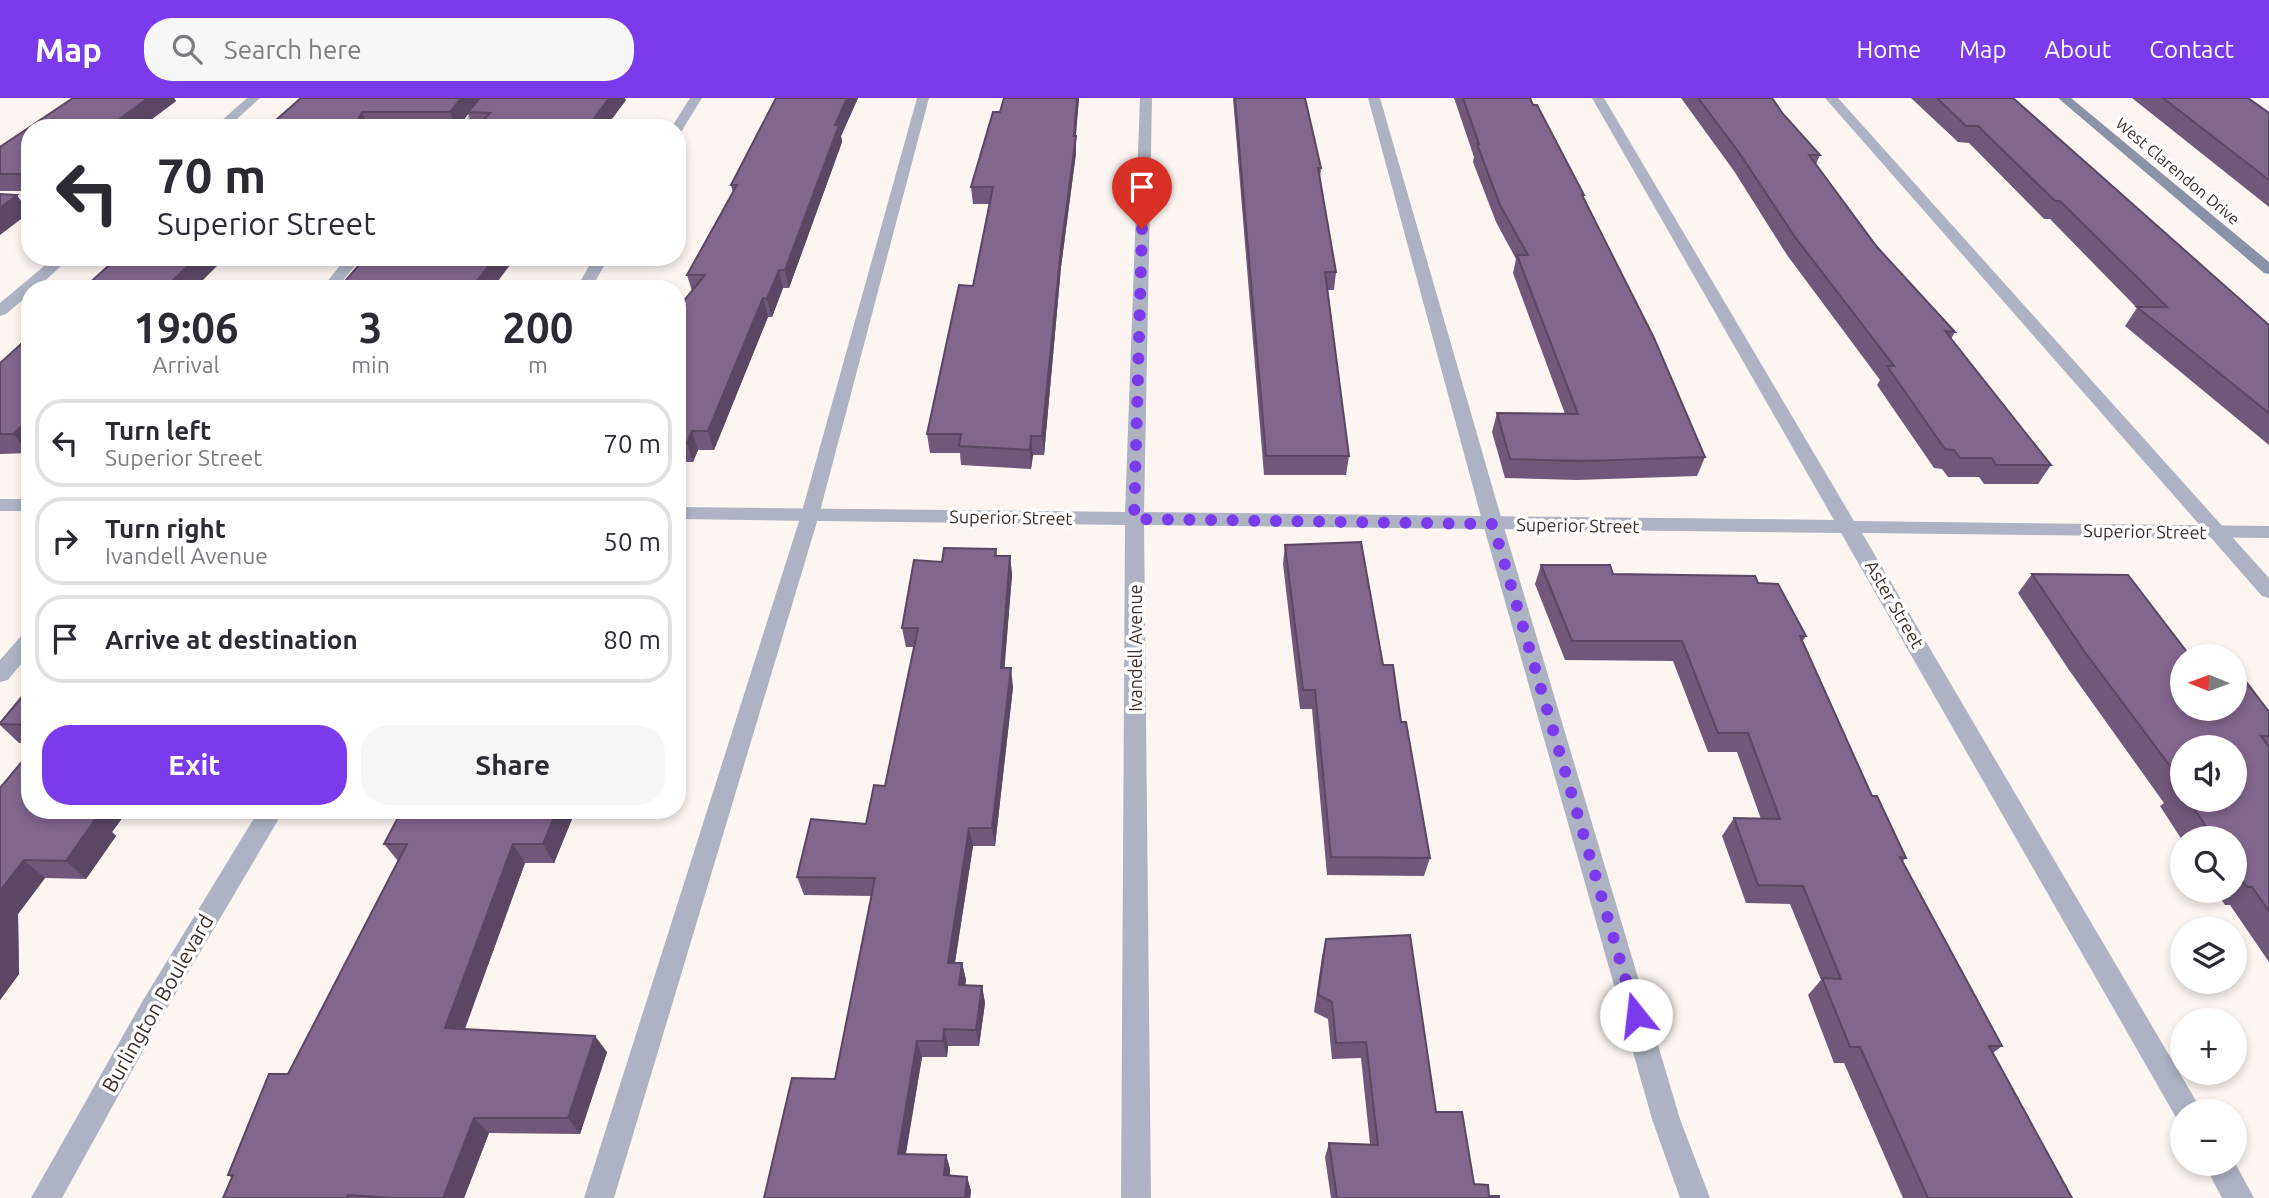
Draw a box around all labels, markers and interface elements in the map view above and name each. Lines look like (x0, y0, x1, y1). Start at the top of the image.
search box (144, 18, 634, 81)
icon: search (168, 30, 206, 68)
text: Map (35, 31, 102, 68)
text: Search here (224, 35, 362, 64)
text: Home (1856, 36, 1921, 63)
text: Map (1959, 36, 2006, 63)
text: About (2044, 36, 2111, 63)
text: Contact (2149, 36, 2234, 63)
street label: West Clarendon Drive (2112, 114, 2244, 228)
icon: left (42, 147, 133, 238)
text: 70 m (157, 147, 266, 202)
pin (1112, 157, 1172, 229)
icon: arrive (1123, 168, 1161, 206)
text: Superior Street (157, 205, 376, 241)
text: 19:06 (134, 304, 239, 351)
text: 3 (359, 304, 382, 351)
text: 200 (502, 304, 573, 351)
text: Arrival (153, 352, 220, 377)
text: min (351, 352, 390, 377)
text: m (528, 352, 548, 377)
text: Turn left (105, 416, 211, 445)
icon: left (46, 424, 84, 462)
text: 70 m (603, 429, 661, 458)
text: Superior Street (105, 445, 262, 470)
street label: Superior Street (949, 506, 1073, 528)
text: Turn right (105, 514, 226, 543)
street label: Superior Street (1516, 514, 1640, 536)
street label: Superior Street (2083, 520, 2207, 542)
icon: right (46, 522, 84, 560)
text: 50 m (603, 527, 661, 556)
text: Ivandell Avenue (105, 543, 268, 568)
street label: Aster Street (1862, 557, 1928, 651)
street label: Ivandell Avenue (1125, 584, 1145, 712)
icon: arrive (46, 620, 84, 658)
text: Arrive at destination (105, 625, 358, 654)
text: 80 m (603, 625, 661, 654)
north arrow (2170, 644, 2247, 721)
map controls (2170, 644, 2247, 1176)
button: Exit (42, 725, 347, 805)
button: Share (361, 725, 665, 805)
button: sound (2170, 735, 2247, 812)
button: search (2170, 826, 2247, 903)
street label: Burlington Boulevard (96, 910, 218, 1096)
button: layers (2170, 917, 2247, 994)
position arrow (1599, 978, 1673, 1052)
button: + (2170, 1008, 2247, 1085)
button: − (2170, 1099, 2247, 1176)

